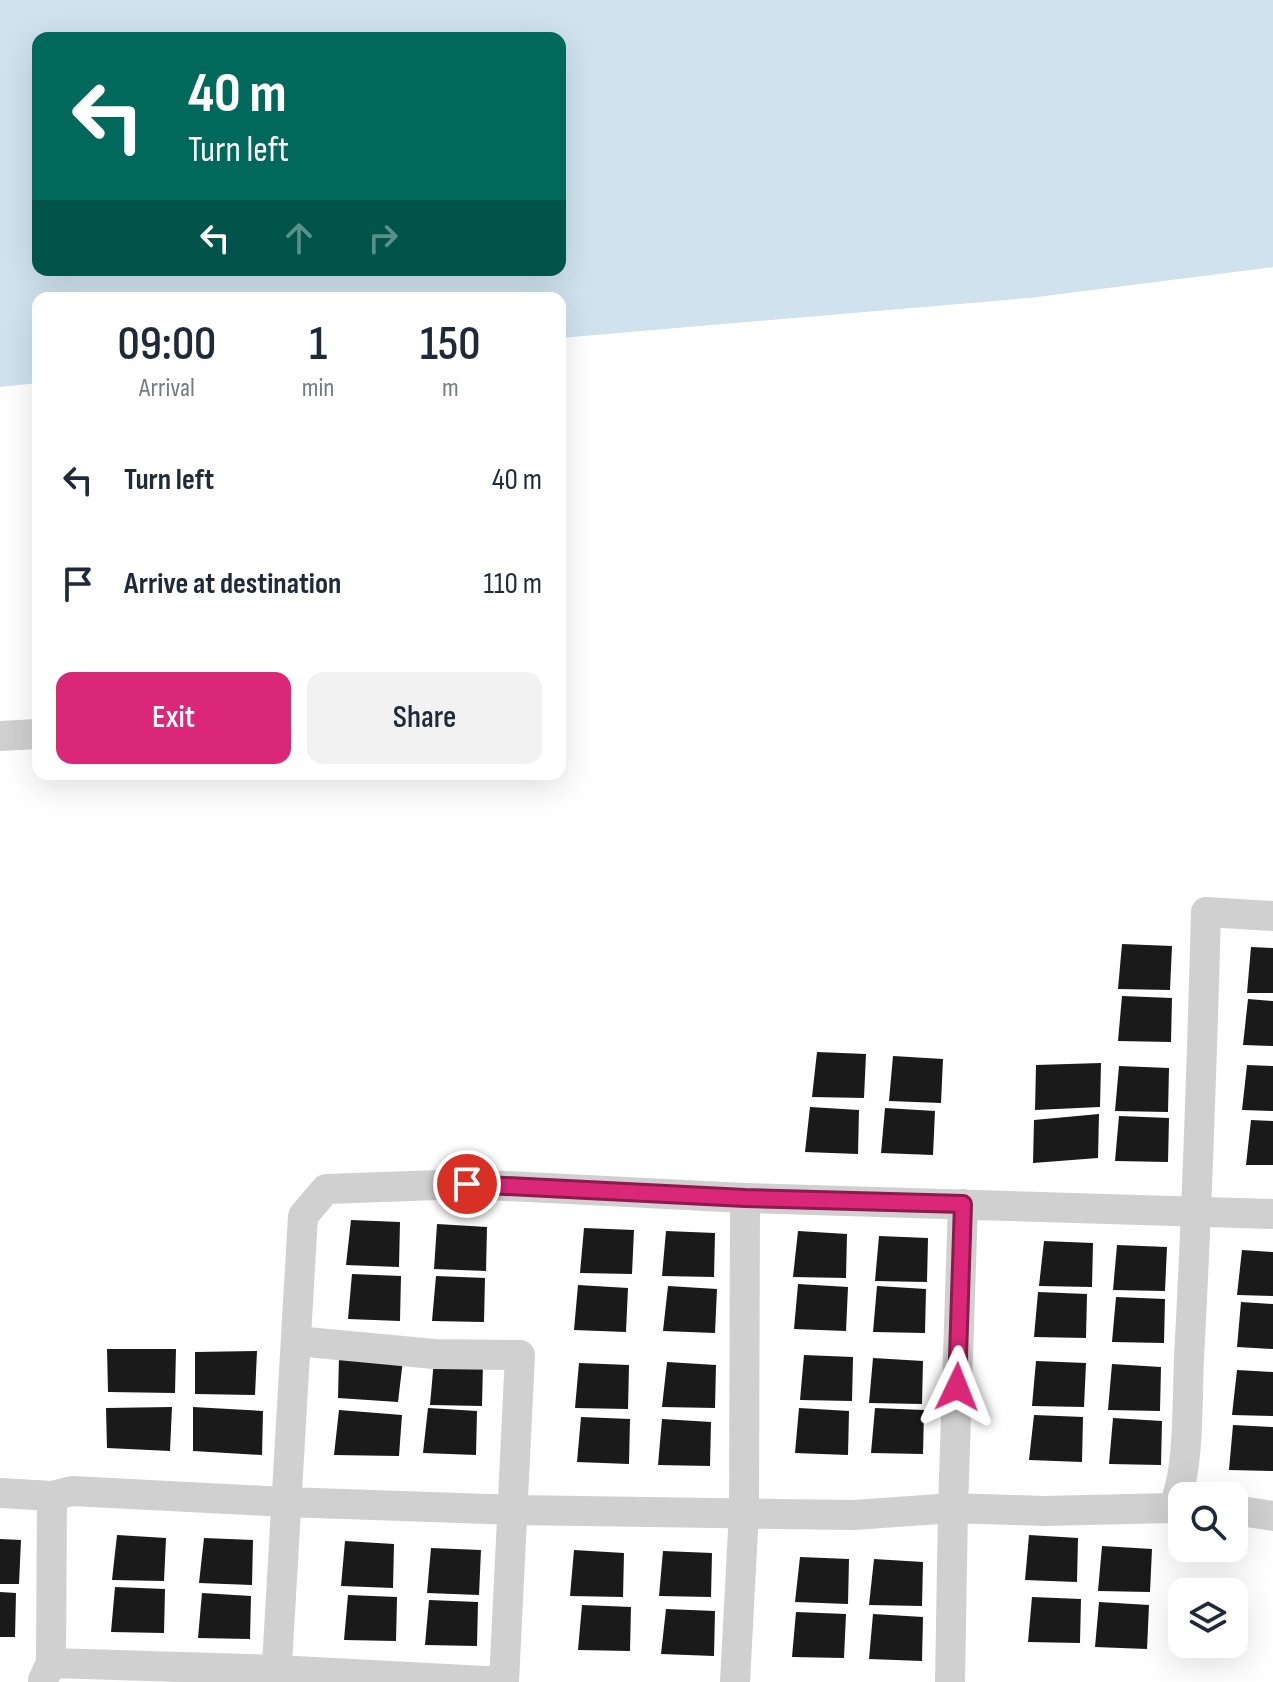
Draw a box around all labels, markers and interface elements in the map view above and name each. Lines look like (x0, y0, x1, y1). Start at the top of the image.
text: 40 m (188, 61, 287, 128)
icon: left (56, 64, 160, 168)
text: Turn left (188, 129, 289, 172)
icon: left (193, 216, 237, 260)
icon: ahead (277, 216, 321, 260)
icon: right (361, 216, 405, 260)
text: 09:00 (117, 316, 216, 373)
text: 1 (309, 316, 327, 373)
text: 150 (420, 316, 481, 373)
text: Arrival (139, 373, 195, 404)
text: min (302, 373, 334, 404)
text: m (442, 373, 459, 404)
icon: left (56, 458, 100, 502)
text: Turn left (124, 462, 214, 498)
text: 40 m (492, 462, 542, 498)
icon: arrive (56, 562, 100, 606)
text: Arrive at destination (124, 566, 341, 602)
text: 110 m (484, 566, 542, 602)
button: Exit (56, 672, 291, 764)
button: Share (307, 672, 542, 764)
pin (433, 1150, 501, 1218)
icon: arrive (445, 1162, 489, 1206)
position arrow (915, 1345, 999, 1429)
map controls (1168, 1482, 1248, 1658)
button: search (1168, 1482, 1248, 1562)
button: layers (1168, 1578, 1248, 1658)

